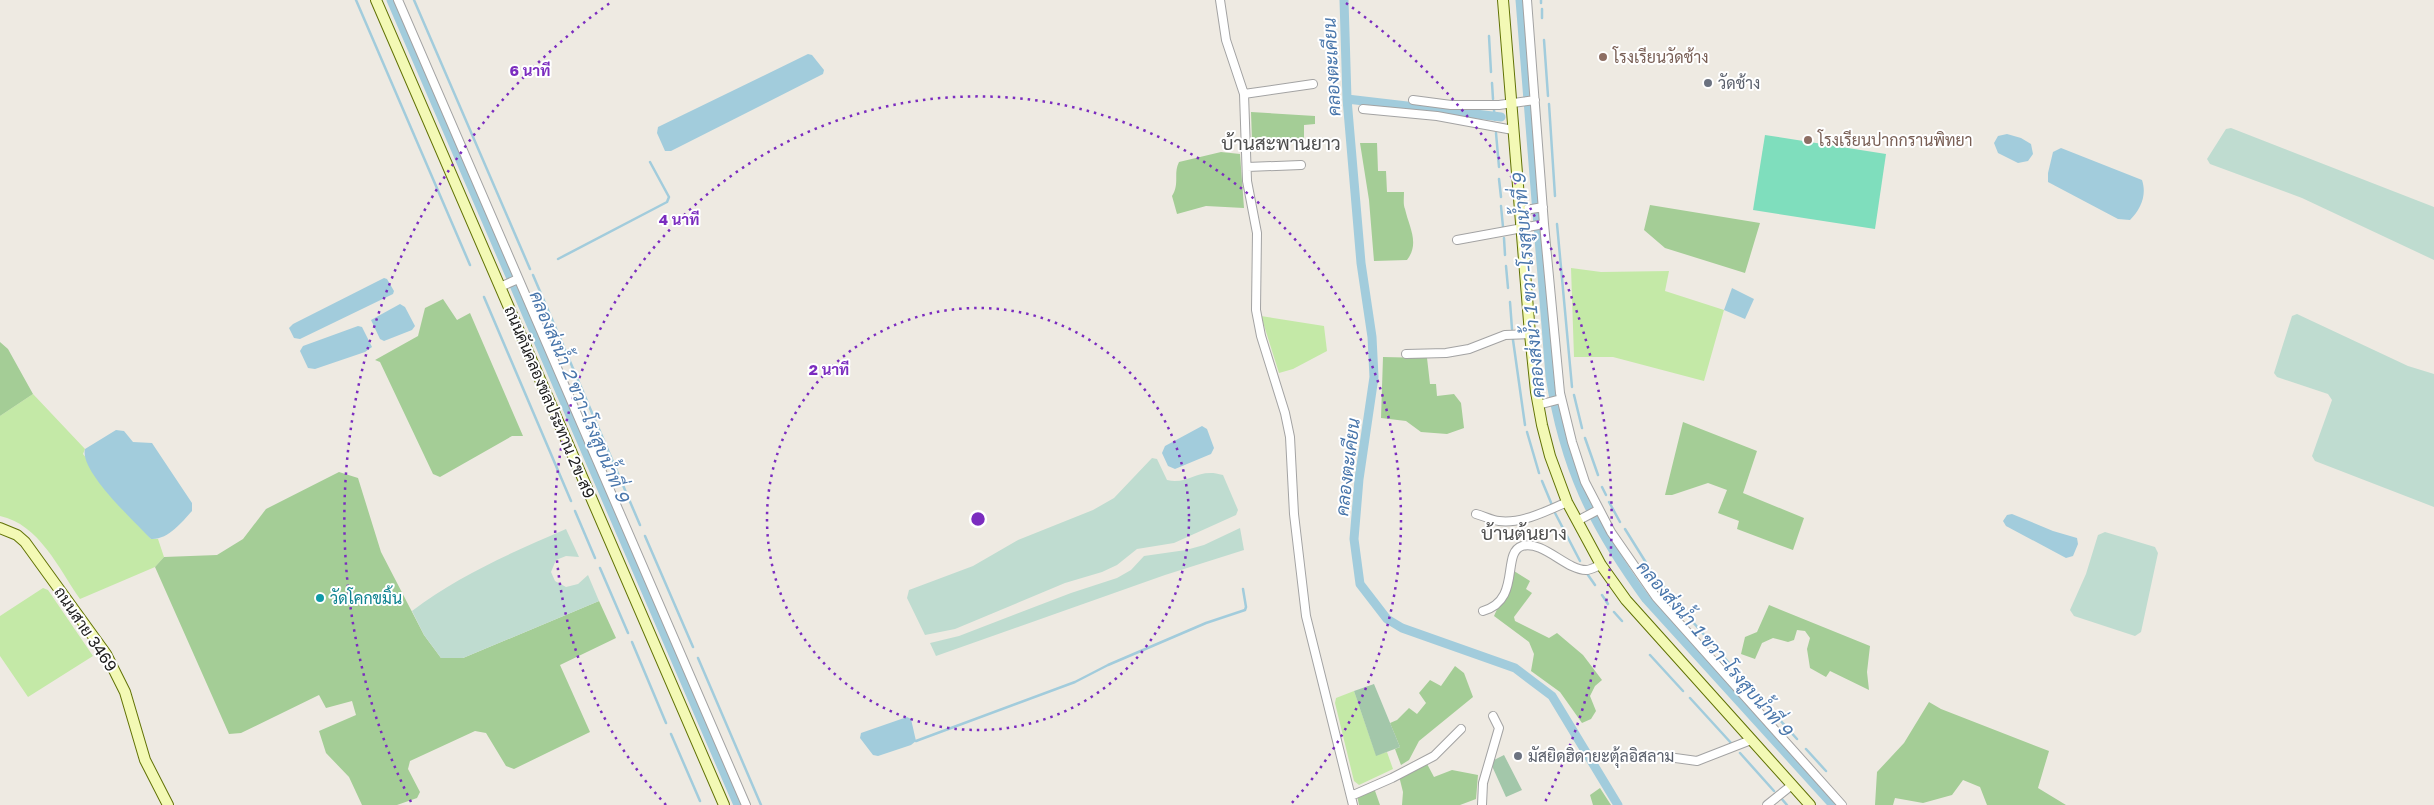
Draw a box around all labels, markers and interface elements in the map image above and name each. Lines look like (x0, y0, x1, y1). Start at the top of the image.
water label: คลองตะเคียน (1316, 17, 1345, 117)
place label: โรงเรียนวัดช้าง (1612, 46, 1709, 67)
marker: โรงเรียนวัดช้าง (1597, 51, 1609, 63)
text: 6 นาที (510, 61, 551, 79)
place label: วัดช้าง (1718, 73, 1760, 93)
marker: วัดช้าง (1702, 77, 1714, 89)
place label: โรงเรียนปากกรานพิทยา (1817, 129, 1972, 150)
district label: บ้านสะพานยาว (1221, 131, 1341, 154)
marker: โรงเรียนปากกรานพิทยา (1802, 134, 1814, 146)
water label: คลองส่งน้ำ 1 ขวา-โรงสูบน้ำที่ 9 (1503, 171, 1552, 399)
text: 4 นาที (659, 210, 699, 228)
water label: คลองส่งน้ำ 2 ขวา-โรงสูบน้ำที่ 9 (523, 286, 639, 508)
street label: ถนนคันคลองชลประทาน 2ข-ส9 (500, 303, 600, 501)
text: 2 นาที (809, 360, 849, 378)
water label: คลองตะเคียน (1329, 416, 1364, 517)
centre of rings (969, 510, 987, 528)
district label: บ้านต้นยาง (1481, 521, 1567, 544)
water label: คลองส่งน้ำ 1 ขวา-โรงสูบน้ำที่ 9 (1631, 553, 1802, 744)
street label: ถนนสาย 3469 (50, 583, 122, 675)
place label: วัดโคกขมิ้น (330, 585, 402, 608)
marker: วัดโคกขมิ้น (314, 592, 326, 604)
place label: มัสยิดฮิดายะตุ้ลอิสลาม (1528, 746, 1674, 768)
marker: มัสยิดฮิดายะตุ้ลอิสลาม (1512, 750, 1524, 762)

